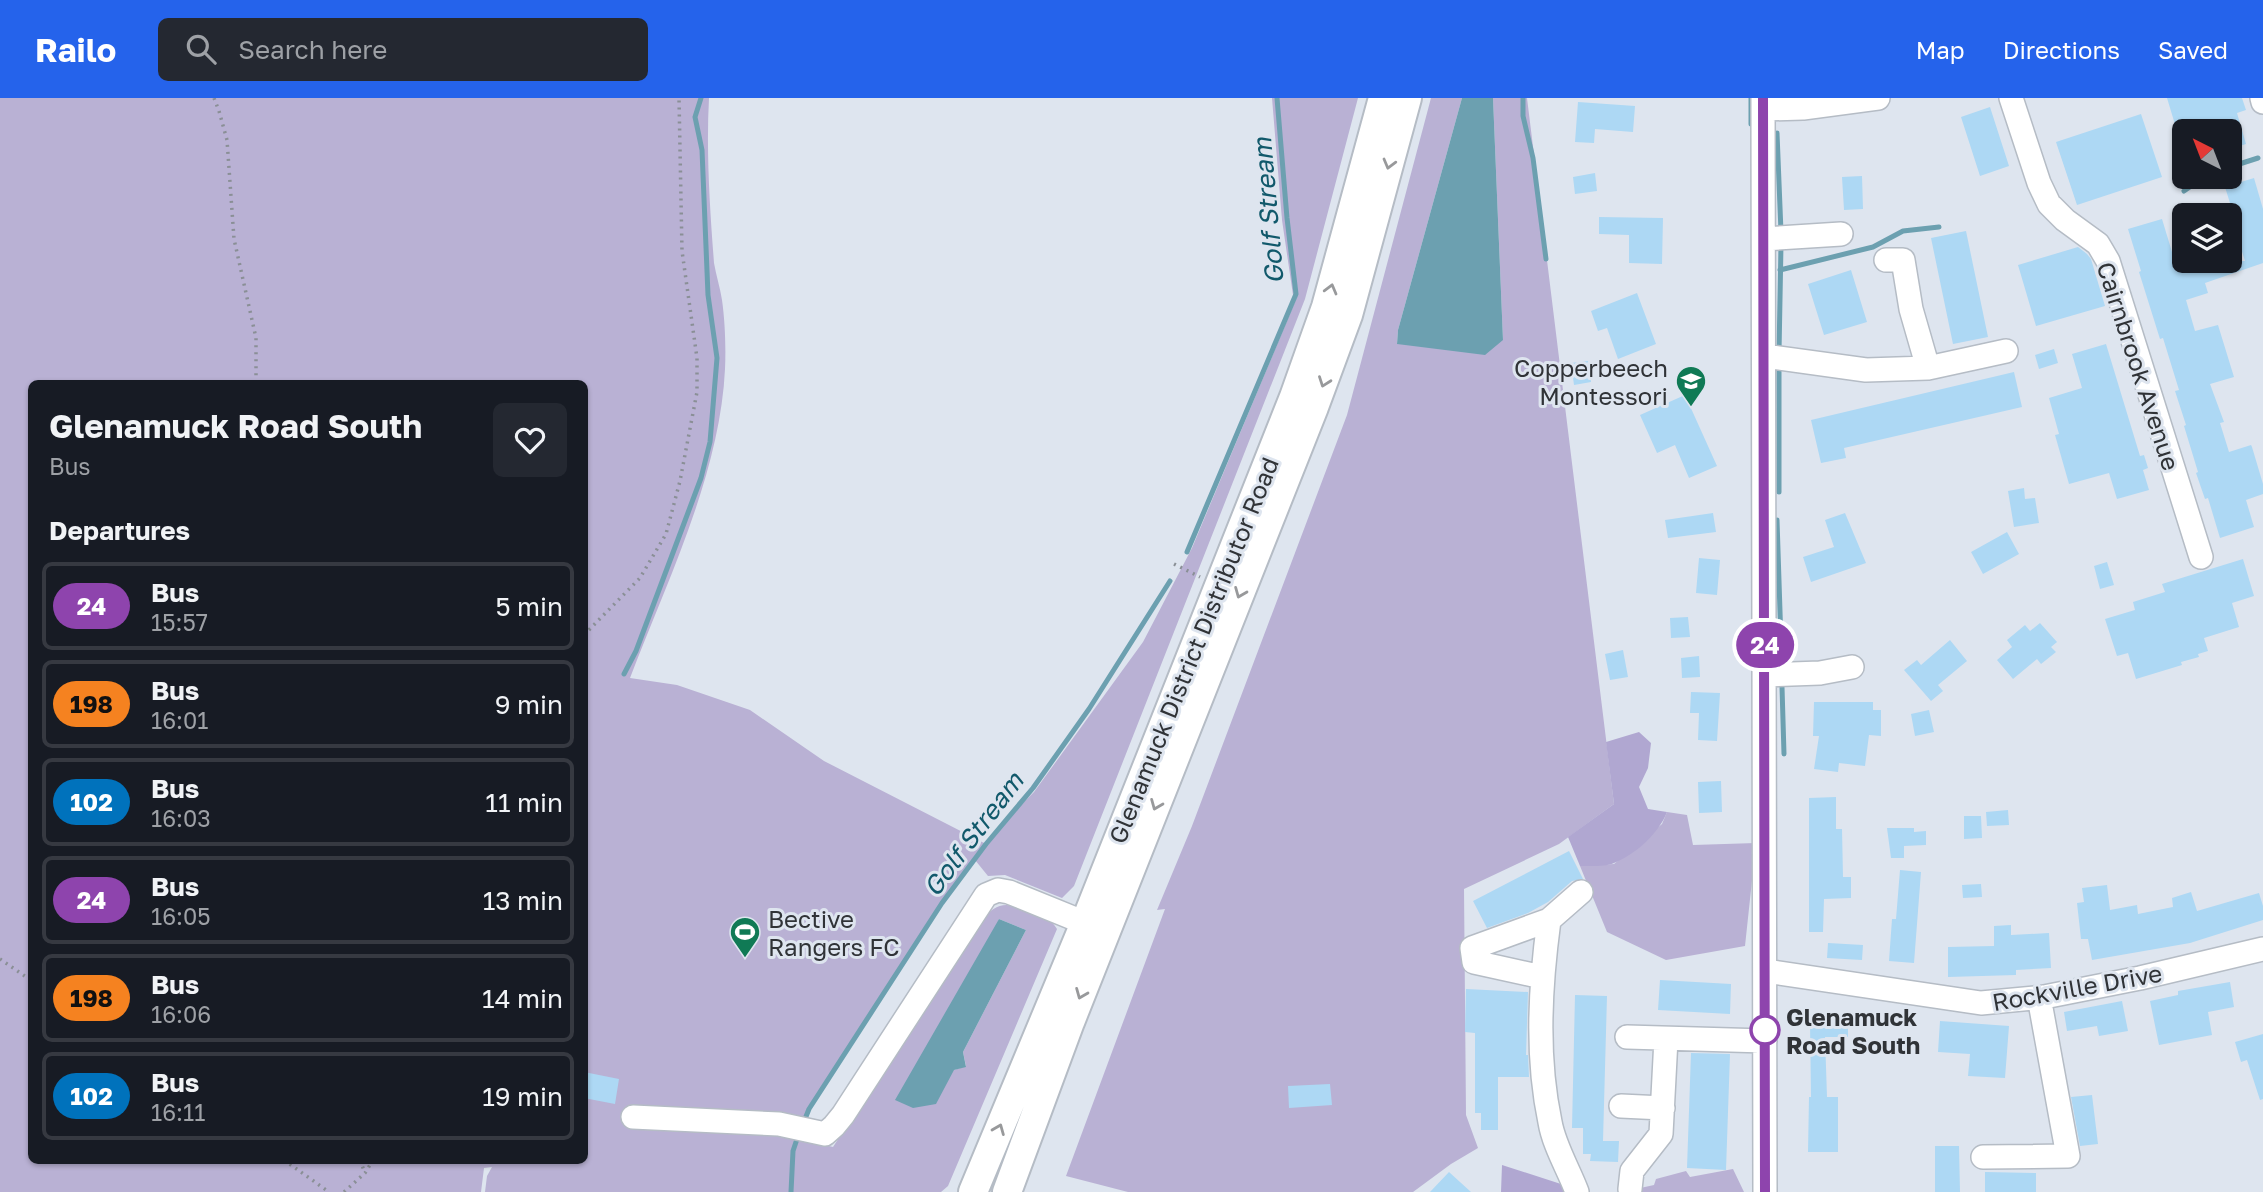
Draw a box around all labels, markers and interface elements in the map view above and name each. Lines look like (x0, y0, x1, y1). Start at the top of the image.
search box (158, 18, 648, 81)
text: Railo (35, 30, 116, 69)
icon: search (182, 30, 220, 68)
text: Search here (238, 34, 387, 65)
text: Map (1916, 35, 1965, 64)
text: Directions (2003, 35, 2120, 64)
text: Saved (2158, 35, 2228, 64)
north arrow (2172, 119, 2242, 189)
map controls (2172, 119, 2242, 273)
water label: Golf Stream (1246, 135, 1290, 286)
one-way arrow (1383, 158, 1397, 170)
button: layers (2172, 203, 2242, 273)
street label: Cairnbrook Avenue (2092, 258, 2186, 474)
one-way arrow (1323, 283, 1337, 295)
place label: Copperbeech Montessori (1514, 353, 1668, 410)
school or university icon: Copperbeech Montessori (1674, 364, 1708, 408)
one-way arrow (1318, 375, 1332, 387)
button: heart (493, 403, 567, 477)
text: Glenamuck Road South (49, 406, 422, 445)
text: Bus (49, 452, 91, 480)
street label: Glenamuck District Distributor Road (1102, 453, 1284, 847)
text: Departures (49, 515, 190, 546)
text: Bus (151, 577, 199, 608)
one-way arrow (1235, 587, 1249, 599)
text: 24 (77, 591, 106, 620)
text: 5 min (495, 591, 563, 622)
text: 15:57 (151, 608, 208, 636)
line badge: 24 (1734, 622, 1796, 668)
text: 24 (1750, 630, 1780, 659)
text: Bus (151, 675, 199, 706)
text: 198 (70, 689, 113, 718)
text: 9 min (495, 689, 563, 720)
text: 16:01 (151, 706, 208, 734)
water label: Golf Stream (916, 765, 1030, 902)
text: Bus (151, 773, 199, 804)
text: 102 (70, 787, 113, 816)
text: 11 min (485, 787, 563, 818)
one-way arrow (1151, 798, 1165, 810)
text: 16:03 (151, 804, 211, 832)
text: Bus (151, 871, 199, 902)
text: 24 (77, 885, 106, 914)
text: 13 min (483, 885, 563, 916)
text: 16:05 (151, 902, 211, 930)
place label: Bective Rangers FC (768, 904, 900, 961)
sports icon: Bective Rangers FC (728, 915, 762, 959)
street label: Rockville Drive (1990, 958, 2164, 1016)
text: Bus (151, 969, 199, 1000)
text: 198 (70, 983, 113, 1012)
text: 14 min (482, 983, 563, 1014)
one-way arrow (1075, 988, 1089, 1000)
text: 16:06 (151, 1000, 211, 1028)
place label: Glenamuck Road South (1786, 1002, 1920, 1059)
marker: Glenamuck Road South (1750, 1015, 1780, 1045)
text: Bus (151, 1067, 199, 1098)
text: 102 (70, 1081, 113, 1110)
text: 19 min (482, 1081, 563, 1112)
text: 16:11 (151, 1098, 205, 1126)
one-way arrow (990, 1123, 1004, 1135)

